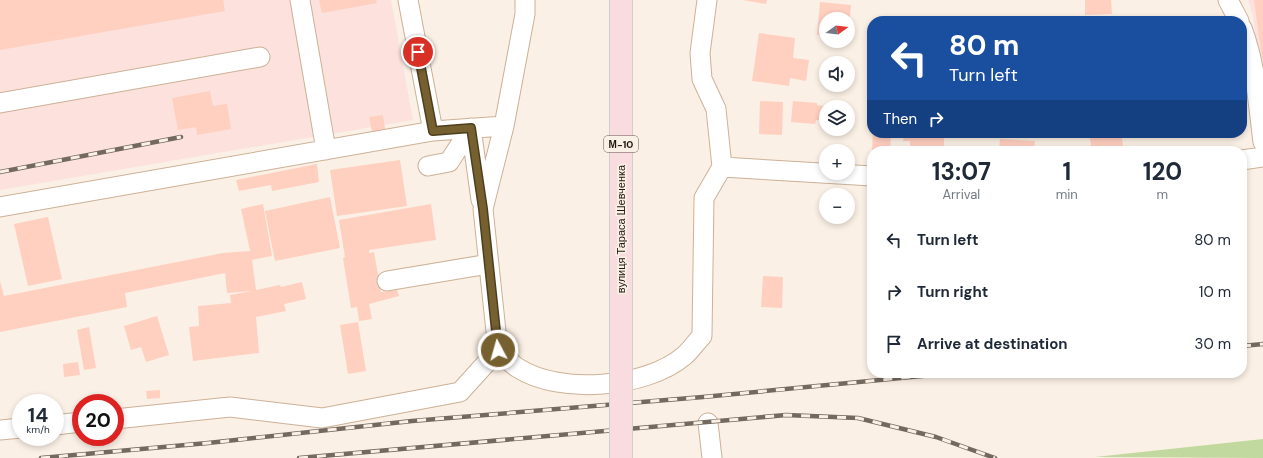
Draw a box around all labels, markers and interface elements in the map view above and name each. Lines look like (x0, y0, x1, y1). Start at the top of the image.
north arrow (819, 12, 855, 48)
map controls (819, 12, 855, 224)
text: 80 m (949, 27, 1019, 64)
icon: left (883, 32, 935, 84)
pin (401, 35, 435, 69)
icon: arrive (407, 41, 429, 63)
button: sound (819, 56, 855, 92)
text: Turn left (949, 63, 1018, 87)
button: layers (819, 100, 855, 136)
icon: right (925, 108, 947, 130)
text: Then (883, 109, 917, 129)
road number: М-10 (604, 136, 638, 152)
button: + (819, 144, 855, 180)
text: 13:07 (932, 156, 991, 187)
text: 1 (1062, 156, 1071, 187)
text: 120 (1143, 156, 1182, 187)
street label: вулиця Тараса Шевченка (614, 164, 628, 293)
text: Arrival (942, 186, 980, 203)
text: min (1056, 186, 1078, 203)
text: m (1157, 186, 1168, 203)
button: − (819, 188, 855, 224)
icon: left (883, 229, 905, 251)
text: Turn left (917, 230, 978, 250)
text: 80 m (1194, 230, 1231, 250)
icon: right (883, 281, 905, 303)
text: Turn right (917, 282, 988, 302)
text: 10 m (1199, 282, 1231, 302)
position arrow (477, 329, 519, 371)
icon: arrive (883, 333, 905, 355)
text: Arrive at destination (917, 334, 1068, 354)
text: 30 m (1195, 334, 1231, 354)
speed limit sign: 20 (72, 394, 124, 446)
text: 14 (28, 402, 48, 428)
text: km/h (26, 423, 50, 436)

